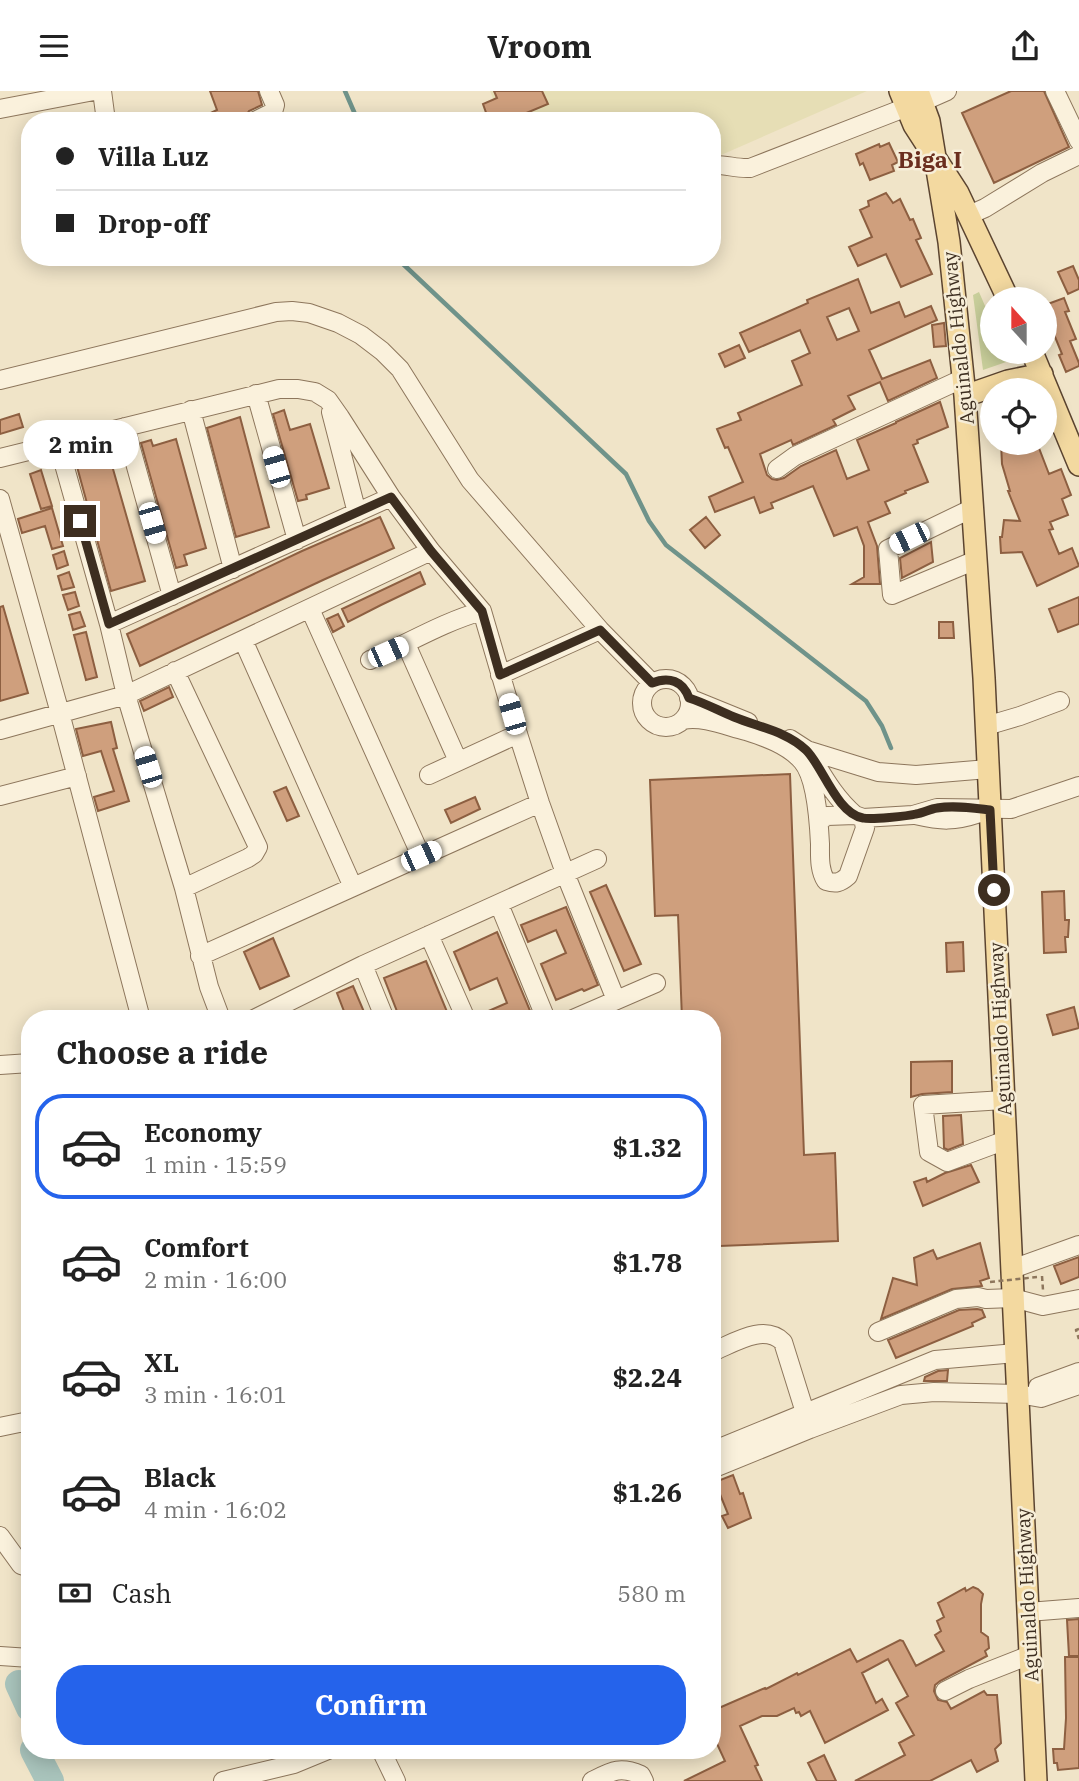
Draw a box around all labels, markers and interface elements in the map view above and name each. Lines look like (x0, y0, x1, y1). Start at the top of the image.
text: Vroom (487, 25, 592, 67)
icon: menu (35, 27, 73, 65)
icon: share (1006, 27, 1044, 65)
text: Villa Luz (98, 139, 208, 173)
district label: Biga I (898, 144, 962, 174)
text: Drop-off (98, 206, 209, 240)
street label: Aguinaldo Highway (937, 249, 979, 426)
north arrow (980, 287, 1057, 364)
map controls (980, 287, 1057, 455)
button: locate (980, 378, 1057, 455)
callout: 2 min (22, 419, 138, 469)
text: 2 min (49, 429, 113, 459)
car (261, 444, 292, 490)
car (137, 500, 168, 546)
route end (64, 505, 96, 537)
car (886, 519, 933, 557)
car (365, 634, 412, 670)
car (497, 691, 528, 737)
car (132, 744, 165, 790)
car (398, 838, 445, 874)
route start (978, 874, 1010, 906)
street label: Aguinaldo Highway (983, 941, 1017, 1116)
text: Choose a ride (56, 1031, 268, 1073)
icon: car (60, 1115, 123, 1178)
text: Economy (144, 1115, 262, 1149)
text: $1.32 (612, 1130, 682, 1164)
text: 1 min · 15:59 (144, 1149, 287, 1179)
icon: car (60, 1230, 123, 1293)
text: Comfort (144, 1230, 249, 1264)
text: $1.78 (612, 1245, 682, 1279)
text: 2 min · 16:00 (144, 1264, 287, 1294)
icon: car (60, 1345, 123, 1408)
text: XL (144, 1345, 179, 1379)
text: $2.24 (612, 1360, 682, 1394)
text: 3 min · 16:01 (144, 1379, 287, 1409)
icon: car (60, 1460, 123, 1523)
text: Black (144, 1460, 216, 1494)
text: $1.26 (612, 1475, 682, 1509)
text: 4 min · 16:02 (144, 1494, 287, 1524)
street label: Aguinaldo Highway (1010, 1507, 1044, 1682)
icon: cash (56, 1574, 94, 1612)
text: Cash (112, 1576, 172, 1610)
text: 580 m (617, 1578, 686, 1608)
button: Confirm (56, 1665, 686, 1745)

